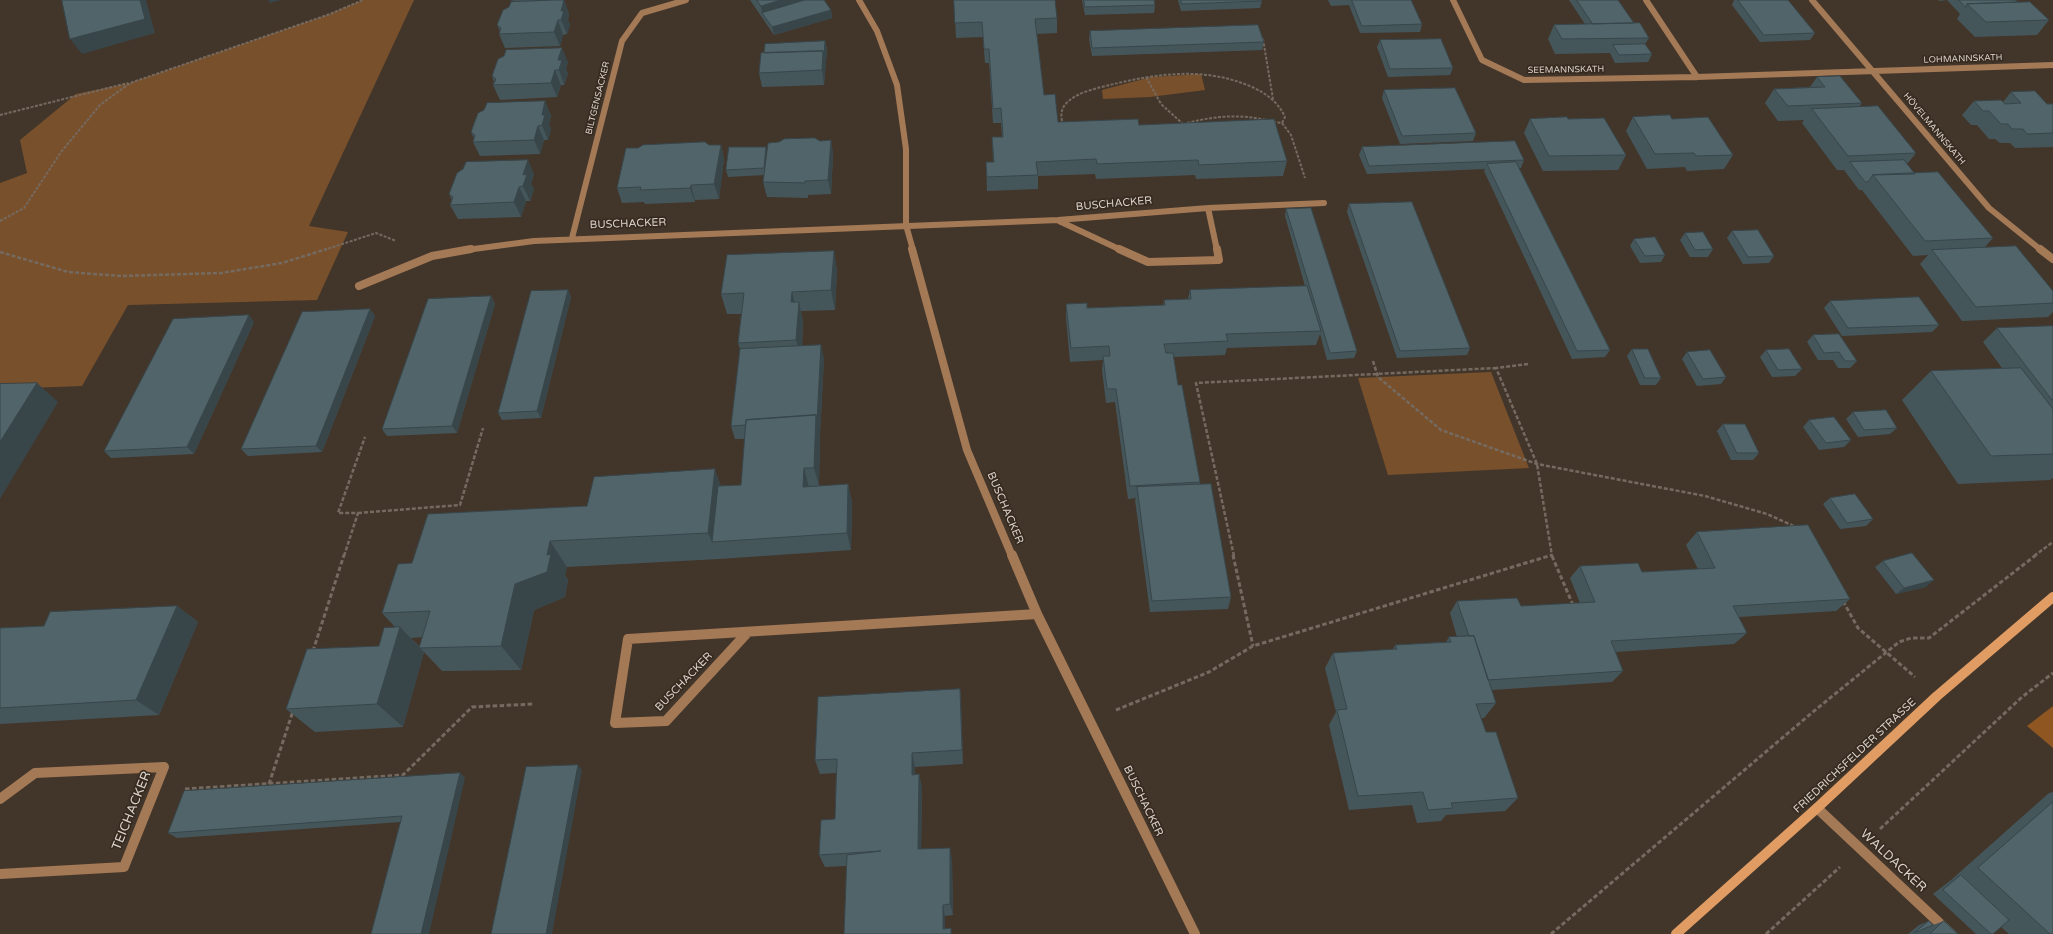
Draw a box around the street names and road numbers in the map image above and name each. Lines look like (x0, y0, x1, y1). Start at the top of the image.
street label: LOHMANNSKATH (1923, 52, 2003, 66)
street label: BILTGENSACKER (584, 60, 612, 136)
street label: SEEMANNSKATH (1528, 64, 1604, 76)
street label: HÖVELMANNSKATH (1901, 91, 1967, 167)
street label: BUSCHACKER (1075, 194, 1153, 214)
street label: BUSCHACKER (589, 216, 667, 232)
street label: BUSCHACKER (984, 470, 1026, 546)
street label: BUSCHACKER (653, 650, 715, 714)
street label: FRIEDRICHSFELDER STRASSE (1791, 696, 1919, 816)
street label: BUSCHACKER (1120, 764, 1166, 838)
street label: TEICHACKER (109, 769, 155, 853)
street label: WALDACKER (1857, 826, 1929, 896)

